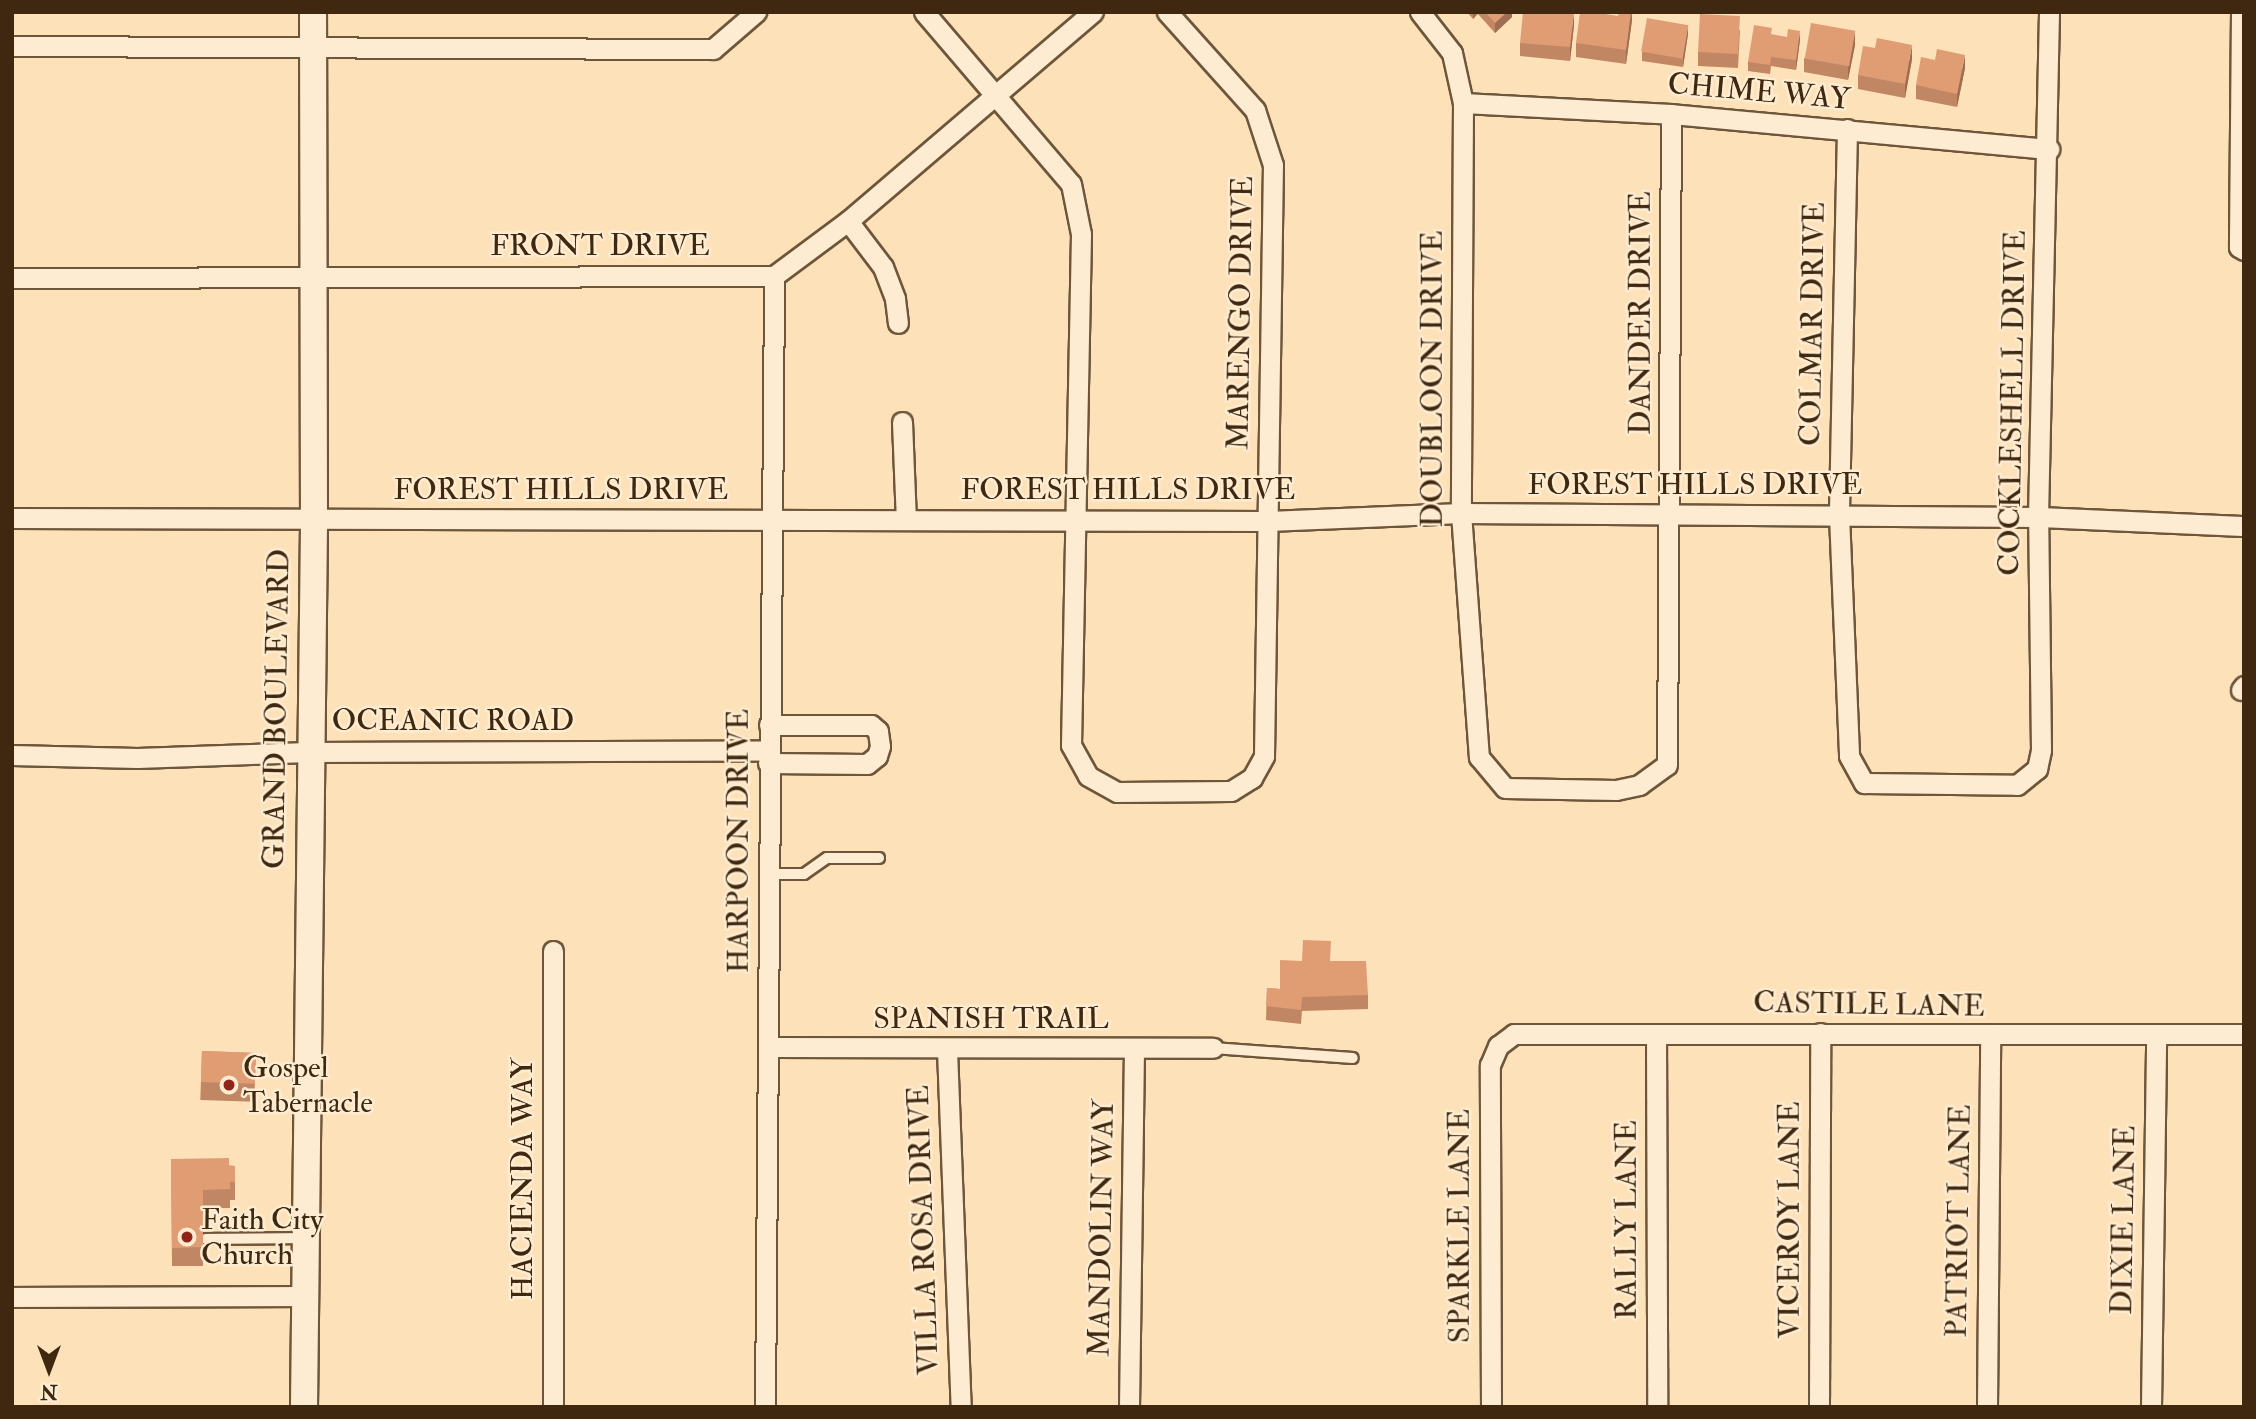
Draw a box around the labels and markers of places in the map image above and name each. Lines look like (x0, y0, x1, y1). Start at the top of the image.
place label: Gospel Tabernacle (243, 1050, 373, 1120)
marker: Gospel Tabernacle (221, 1077, 237, 1093)
place label: Faith City Church (201, 1202, 323, 1272)
marker: Faith City Church (179, 1229, 195, 1245)

